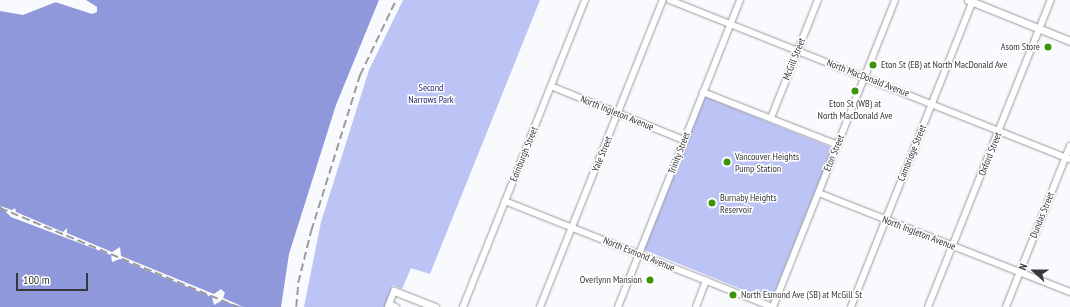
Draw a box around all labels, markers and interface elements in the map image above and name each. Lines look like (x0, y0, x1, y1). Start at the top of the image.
street label: McGill Street (780, 36, 808, 82)
place label: Asom Store (1001, 41, 1040, 53)
marker: Asom Store (1043, 42, 1053, 52)
street label: North MacDonald Avenue (825, 57, 911, 99)
place label: Eton St (EB) at North MacDonald Ave (881, 59, 1008, 71)
marker: Eton St (EB) at North MacDonald Ave (868, 60, 878, 70)
park label: Second Narrows Park (408, 81, 454, 104)
marker: Eton St (WB) at North MacDonald Ave (850, 86, 860, 96)
street label: North Ingleton Avenue (578, 93, 656, 133)
place label: Eton St (WB) at North MacDonald Ave (817, 97, 893, 120)
street label: Cambridge Street (895, 123, 929, 183)
street label: Edinburgh Street (508, 125, 540, 183)
street label: Trinity Street (665, 130, 693, 176)
street label: Oxford Street (976, 130, 1004, 178)
street label: Eton Street (821, 133, 847, 173)
street label: Yale Street (589, 134, 615, 174)
place label: Vancouver Heights Pump Station (735, 150, 799, 174)
marker: Vancouver Heights Pump Station (722, 157, 732, 167)
street label: Dundas Street (1027, 190, 1057, 240)
place label: Burnaby Heights Reservoir (720, 191, 777, 214)
marker: Burnaby Heights Reservoir (707, 198, 717, 208)
street label: North Ingleton Avenue (880, 213, 958, 253)
street label: North Esmond Avenue (601, 234, 677, 274)
north arrow (1014, 251, 1054, 291)
text: N (1015, 261, 1030, 272)
scale bar (18, 265, 90, 291)
text: 100 m (23, 272, 50, 287)
place label: Overlynn Mansion (580, 274, 642, 286)
marker: Overlynn Mansion (645, 275, 655, 285)
place label: North Esmond Ave (SB) at McGill St (741, 289, 862, 301)
marker: North Esmond Ave (SB) at McGill St (728, 290, 738, 300)

